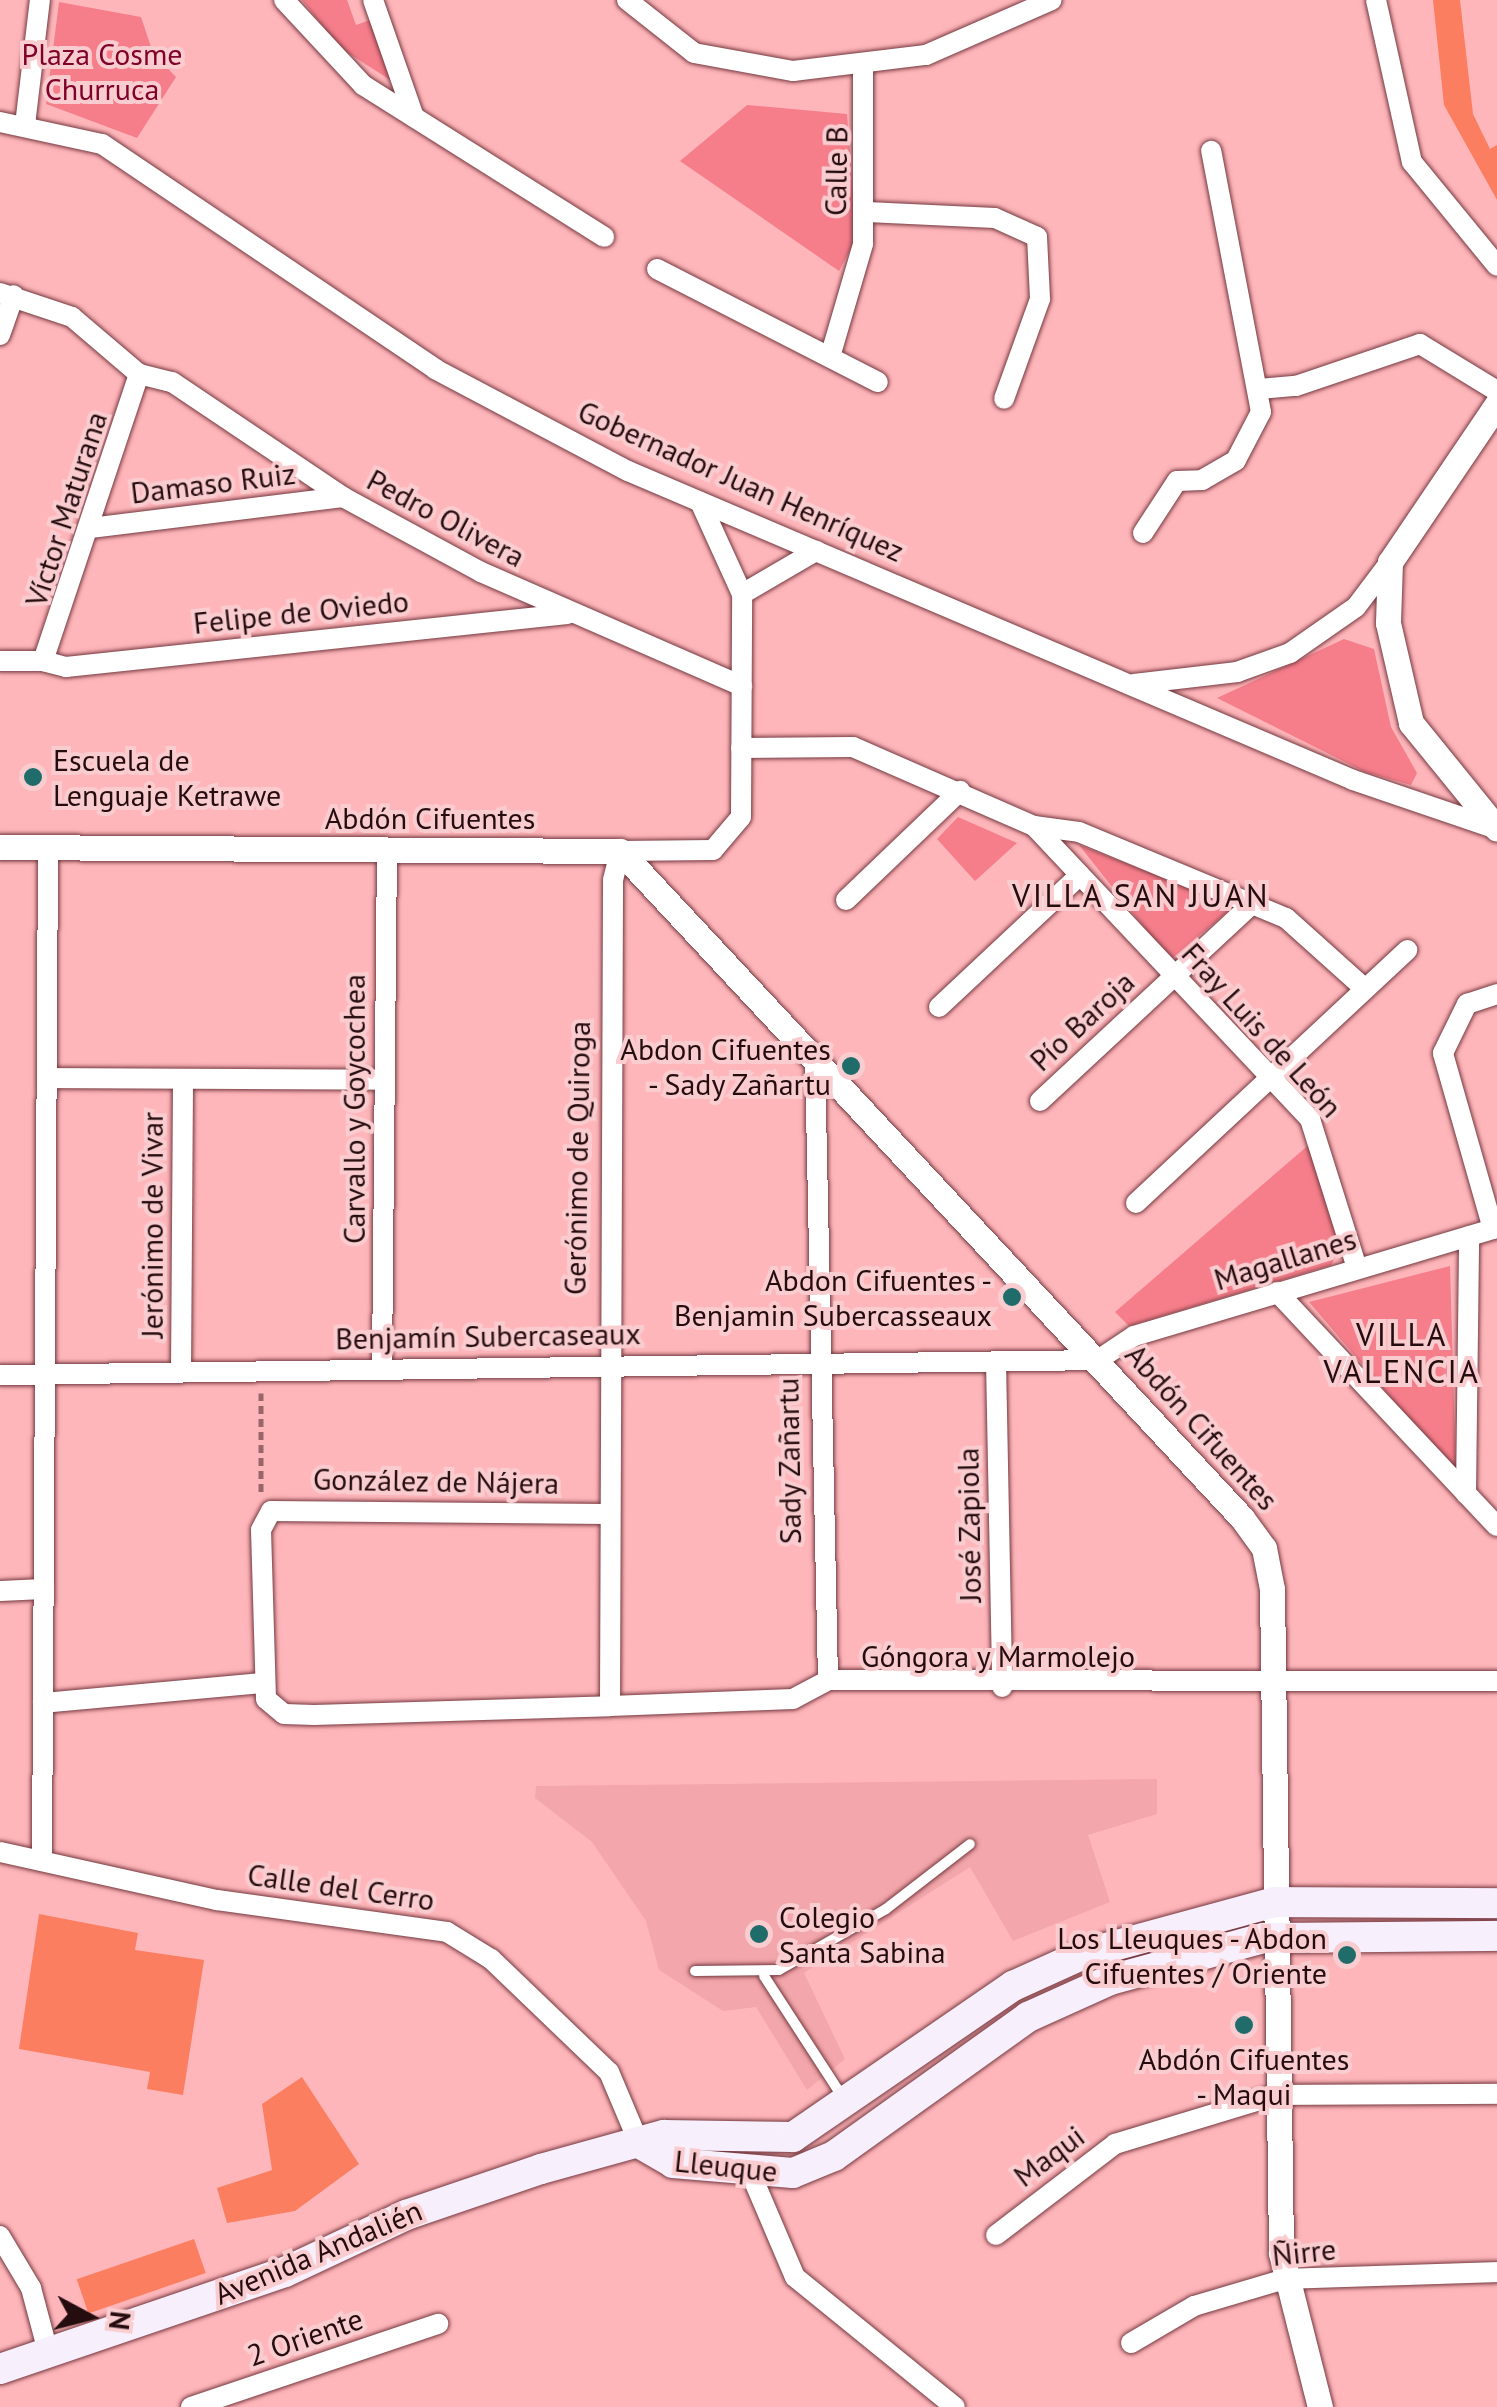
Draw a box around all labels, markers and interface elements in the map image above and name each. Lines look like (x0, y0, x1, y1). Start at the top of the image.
park label: Plaza Cosme Churruca (21, 36, 183, 106)
street label: Calle B (817, 126, 855, 216)
street label: Gobernador Juan Henríquez (573, 393, 909, 569)
street label: Víctor Maturana (18, 407, 114, 611)
street label: Damaso Ruiz (129, 455, 297, 511)
street label: Pedro Olivera (361, 461, 531, 575)
street label: Felipe de Oviedo (192, 583, 410, 641)
place label: Escuela de Lenguaje Ketrawe (53, 742, 281, 812)
marker: Escuela de Lenguaje Ketrawe (22, 766, 44, 788)
street label: Abdón Cifuentes (325, 800, 535, 836)
district label: VILLA SAN JUAN (1011, 876, 1271, 914)
street label: Fray Luis de León (1174, 935, 1350, 1125)
street label: Pío Baroja (1022, 964, 1142, 1078)
street label: Carvallo y Goycochea (336, 973, 372, 1245)
street label: Gerónimo de Quiroga (557, 1021, 597, 1295)
place label: Abdon Cifuentes - Sady Zañartu (620, 1031, 831, 1102)
marker: Abdon Cifuentes - Sady Zañartu (840, 1055, 862, 1077)
street label: Jerónimo de Vivar (134, 1111, 170, 1339)
street label: Magallanes (1210, 1220, 1360, 1298)
place label: Abdon Cifuentes - Benjamin Subercasseaux (674, 1262, 992, 1332)
marker: Abdon Cifuentes - Benjamin Subercasseaux (1001, 1286, 1023, 1308)
street label: Benjamín Subercaseaux (335, 1315, 641, 1357)
district label: VILLA VALENCIA (1324, 1316, 1480, 1391)
street label: Abdón Cifuentes (1118, 1337, 1286, 1517)
street label: Sady Zañartu (770, 1377, 808, 1545)
street label: José Zapiola (950, 1447, 988, 1603)
street label: González de Nájera (312, 1461, 560, 1501)
street label: Góngora y Marmolejo (860, 1638, 1136, 1674)
street label: Calle del Cerro (245, 1856, 437, 1918)
place label: Colegio Santa Sabina (779, 1899, 946, 1970)
place label: Los Lleuques - Abdon Cifuentes / Oriente (1052, 1920, 1327, 1990)
marker: Colegio Santa Sabina (748, 1923, 770, 1945)
marker: Los Lleuques - Abdon Cifuentes / Oriente (1336, 1944, 1358, 1966)
marker: Abdón Cifuentes - Maqui (1233, 2014, 1255, 2036)
place label: Abdón Cifuentes - Maqui (1139, 2041, 1349, 2112)
street label: Maqui (1007, 2118, 1091, 2194)
street label: Lleuque (673, 2143, 779, 2189)
street label: Avenida Andalién (208, 2192, 428, 2312)
street label: Ñirre (1270, 2231, 1338, 2273)
north arrow (40, 2267, 140, 2367)
street label: 2 Oriente (242, 2300, 368, 2374)
text: N (101, 2309, 140, 2332)

